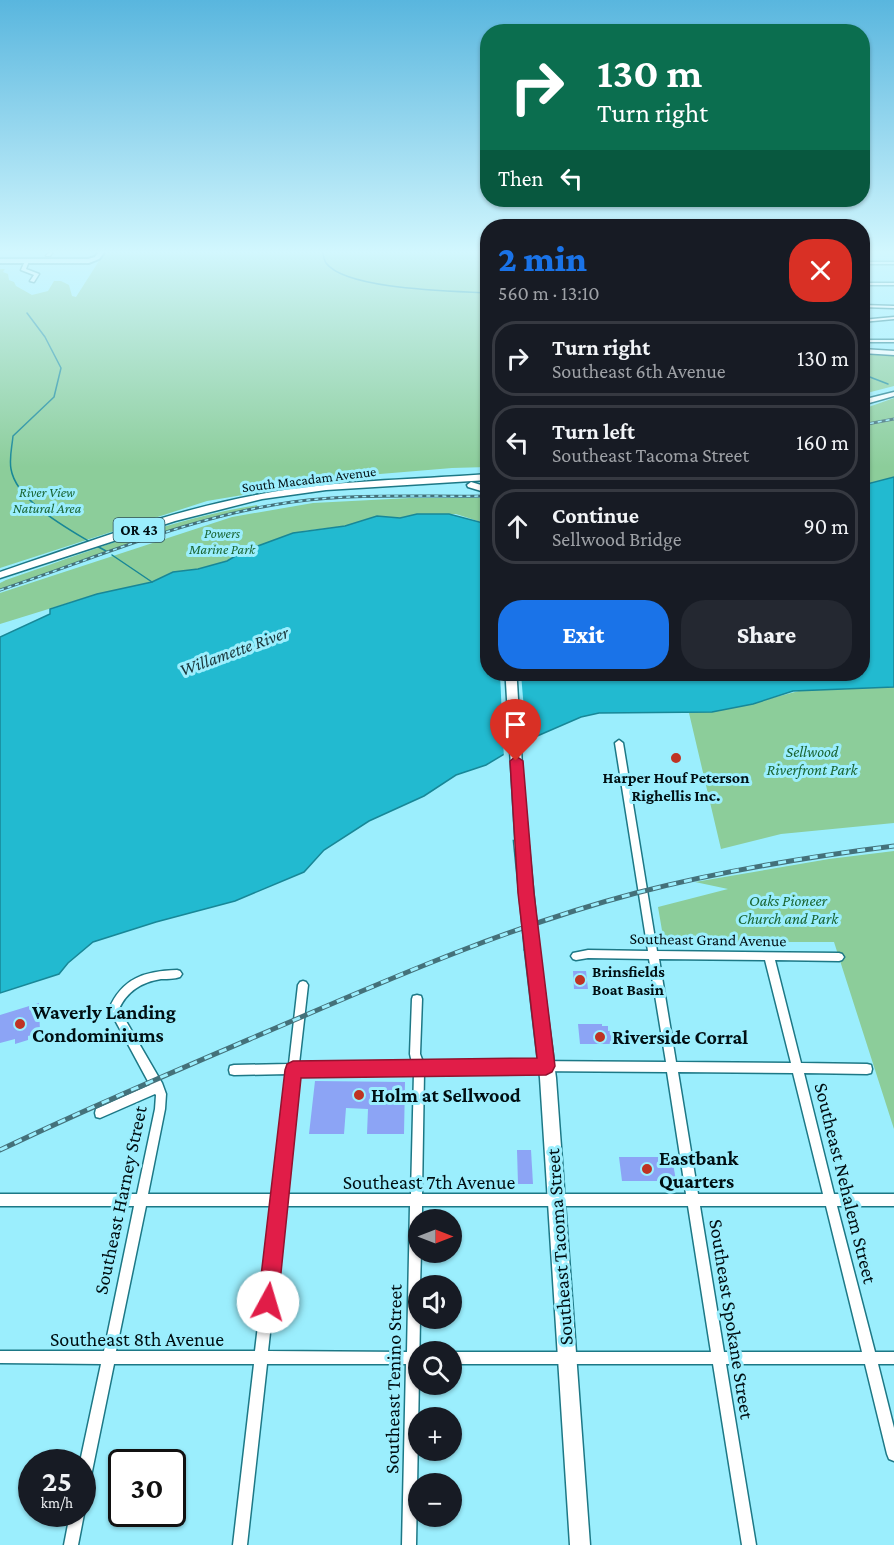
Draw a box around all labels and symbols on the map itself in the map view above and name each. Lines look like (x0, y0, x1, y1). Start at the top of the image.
street label: South Macadam Avenue (241, 463, 377, 495)
park label: River View Natural Area (13, 484, 82, 516)
road number: OR 43 (114, 518, 164, 542)
park label: Powers Marine Park (188, 525, 256, 557)
water label: Willamette River (177, 622, 292, 680)
pin (490, 699, 541, 761)
park label: Sellwood Riverfront Park (766, 743, 859, 779)
marker: Harper Houf Peterson Righellis Inc. (669, 751, 683, 765)
place label: Harper Houf Peterson Righellis Inc. (603, 769, 749, 804)
park label: Oaks Pioneer Church and Park (738, 892, 839, 927)
street label: Southeast Grand Avenue (629, 930, 787, 949)
place label: Brinsfields Boat Basin (592, 963, 665, 998)
marker: Brinsfields Boat Basin (573, 973, 587, 987)
place label: Waverly Landing Condominiums (31, 1001, 176, 1046)
marker: Waverly Landing Condominiums (13, 1017, 27, 1031)
place label: Riverside Corral (612, 1026, 748, 1048)
marker: Riverside Corral (593, 1030, 607, 1044)
street label: Southeast Nehalem Street (810, 1080, 882, 1286)
place label: Holm at Sellwood (371, 1084, 521, 1106)
marker: Holm at Sellwood (352, 1088, 366, 1102)
street label: Southeast Harney Street (89, 1103, 152, 1297)
place label: Eastbank Quarters (659, 1147, 740, 1192)
street label: Southeast Tacoma Street (541, 1148, 577, 1346)
marker: Eastbank Quarters (640, 1162, 654, 1176)
street label: Southeast 7th Avenue (343, 1171, 516, 1193)
north arrow (408, 1209, 462, 1263)
street label: Southeast Spokane Street (704, 1217, 759, 1421)
position arrow (236, 1270, 300, 1334)
street label: Southeast Tenino Street (380, 1284, 406, 1474)
street label: Southeast 8th Avenue (50, 1328, 224, 1350)
speed limit sign: 30 (108, 1449, 186, 1527)

